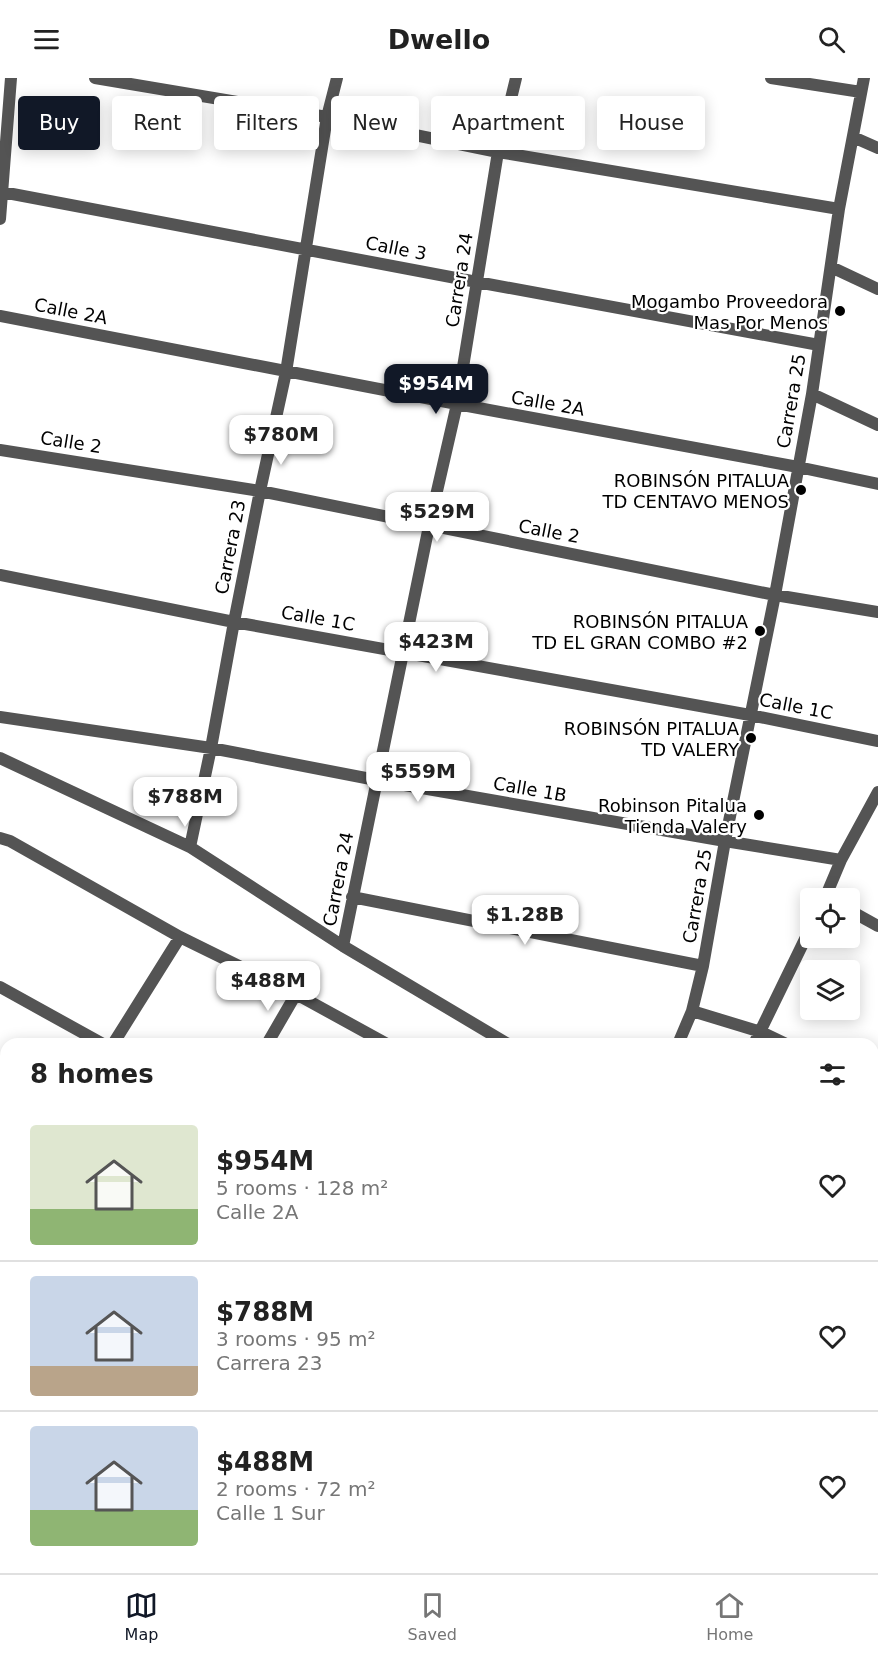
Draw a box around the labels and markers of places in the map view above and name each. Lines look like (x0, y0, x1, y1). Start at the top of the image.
place label: Mogambo Proveedora Mas Por Menos (631, 291, 828, 333)
marker: Mogambo Proveedora Mas Por Menos (833, 304, 847, 318)
pin: $954M (394, 364, 478, 415)
pin: $780M (239, 415, 323, 466)
place label: ROBINSÓN PITALUA TD CENTAVO MENOS (601, 470, 790, 512)
marker: ROBINSÓN PITALUA TD CENTAVO MENOS (794, 483, 808, 497)
pin: $529M (395, 492, 479, 543)
place label: ROBINSÓN PITALUA TD EL GRAN COMBO #2 (531, 611, 749, 653)
pin: $423M (394, 622, 478, 673)
marker: ROBINSÓN PITALUA TD EL GRAN COMBO #2 (753, 624, 767, 638)
place label: ROBINSÓN PITALUA TD VALERY (564, 718, 740, 760)
marker: ROBINSÓN PITALUA TD VALERY (744, 731, 758, 745)
pin: $559M (376, 752, 460, 803)
pin: $788M (143, 777, 227, 828)
place label: Robinson Pitalua Tienda Valery (598, 795, 747, 837)
marker: Robinson Pitalua Tienda Valery (752, 808, 766, 822)
pin: $1.28B (476, 895, 574, 946)
pin: $488M (226, 961, 310, 1012)

